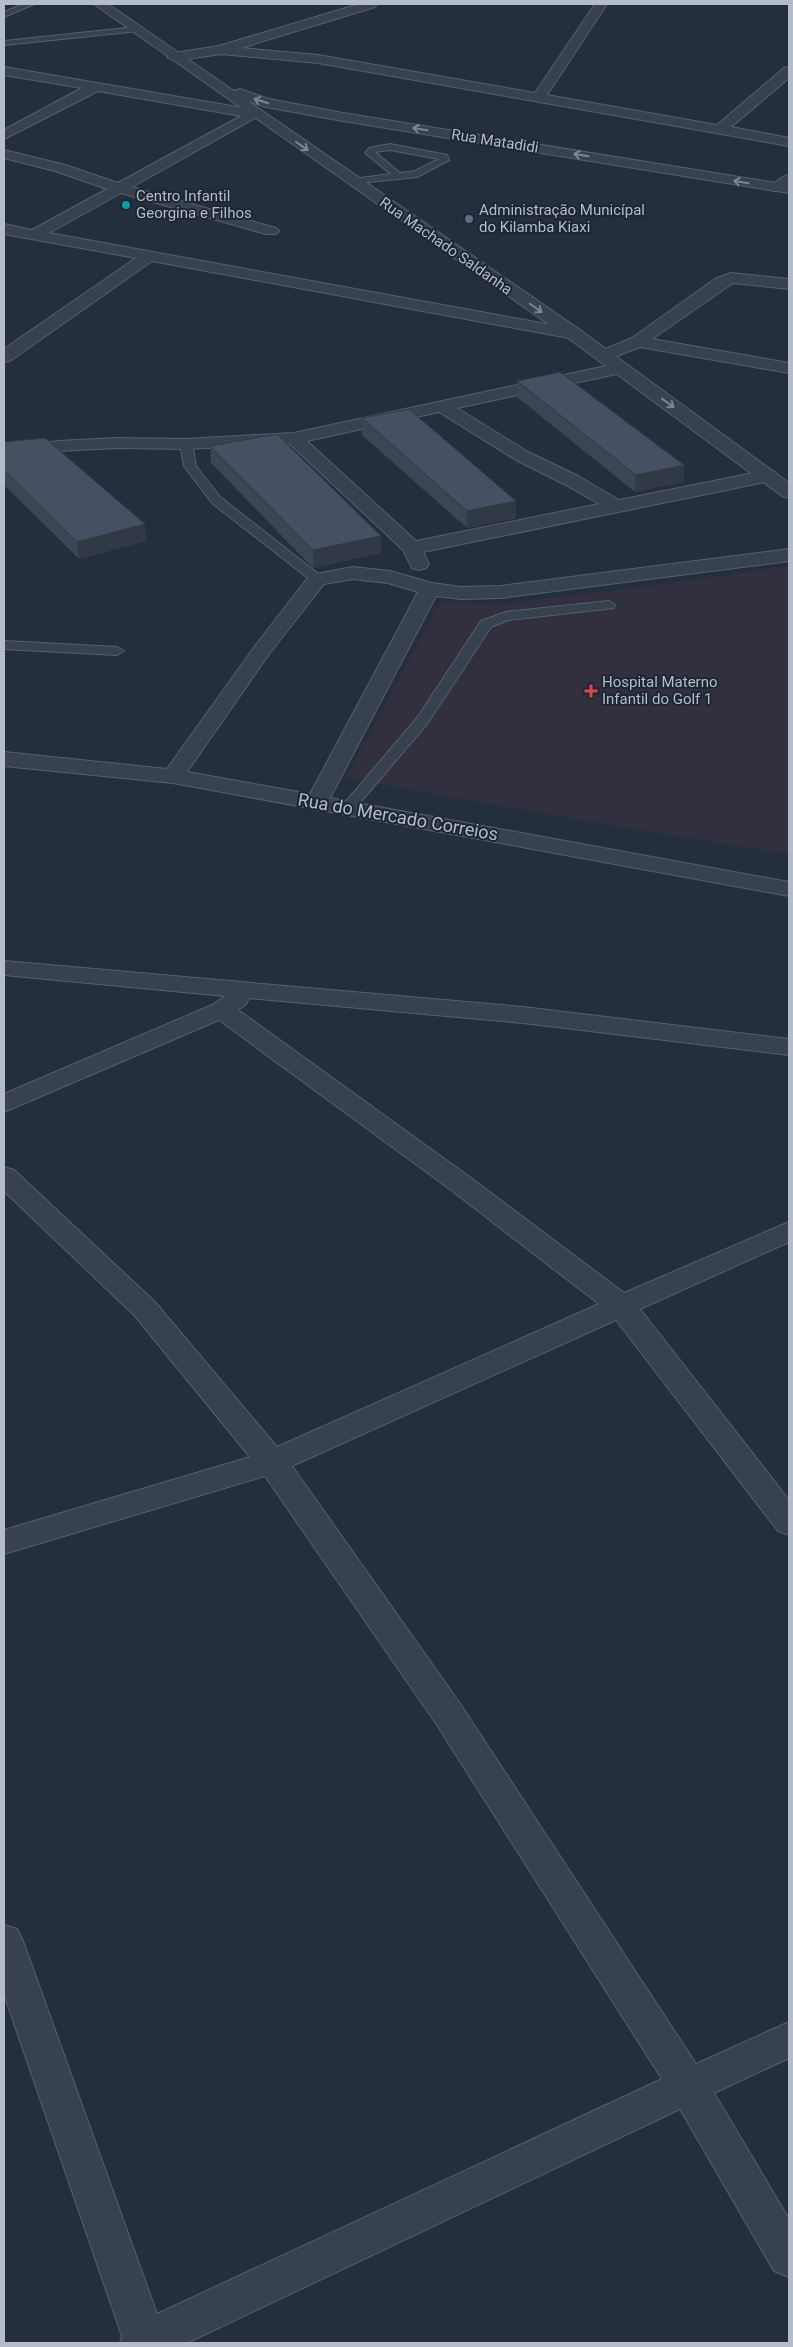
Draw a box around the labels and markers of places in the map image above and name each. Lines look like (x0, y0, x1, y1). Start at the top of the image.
place label: Centro Infantil Georgina e Filhos (136, 187, 252, 222)
marker: Centro Infantil Georgina e Filhos (120, 199, 132, 211)
place label: Administração Municípal do Kilamba Kiaxi (479, 201, 645, 236)
marker: Administração Municípal do Kilamba Kiaxi (463, 213, 475, 225)
place label: Hospital Materno Infantil do Golf 1 (602, 673, 718, 708)
marker: Hospital Materno Infantil do Golf 1 (584, 684, 598, 698)

